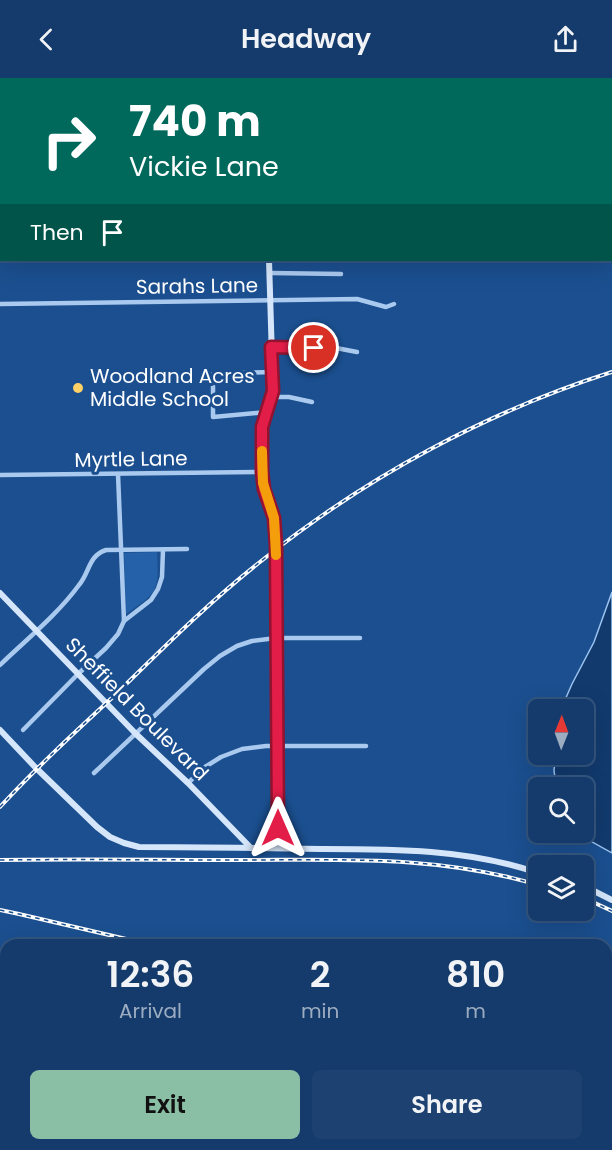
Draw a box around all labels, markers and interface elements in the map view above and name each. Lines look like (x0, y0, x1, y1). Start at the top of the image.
text: Headway (241, 20, 371, 57)
icon: back (30, 23, 63, 56)
icon: share (549, 23, 582, 56)
text: 740 m (129, 92, 261, 151)
icon: right (30, 102, 108, 180)
text: Vickie Lane (129, 148, 279, 185)
icon: arrive (96, 216, 129, 249)
text: Then (30, 217, 84, 248)
street label: Sarahs Lane (136, 271, 258, 301)
pin (288, 322, 339, 373)
icon: arrive (297, 331, 330, 364)
place label: Woodland Acres Middle School (90, 362, 255, 413)
marker: Woodland Acres Middle School (71, 381, 85, 395)
street label: Myrtle Lane (74, 444, 188, 474)
street label: Sheffield Boulevard (59, 631, 215, 787)
north arrow (528, 699, 594, 765)
map controls (528, 699, 594, 921)
button: search (528, 777, 594, 843)
position arrow (246, 796, 310, 860)
button: layers (528, 855, 594, 921)
text: 12:36 (107, 949, 194, 1000)
text: 2 (310, 949, 331, 1000)
text: 810 (446, 949, 505, 1000)
text: Arrival (119, 997, 182, 1025)
text: min (301, 997, 339, 1025)
text: m (465, 997, 486, 1025)
button: Exit (30, 1070, 300, 1139)
button: Share (312, 1070, 582, 1139)

